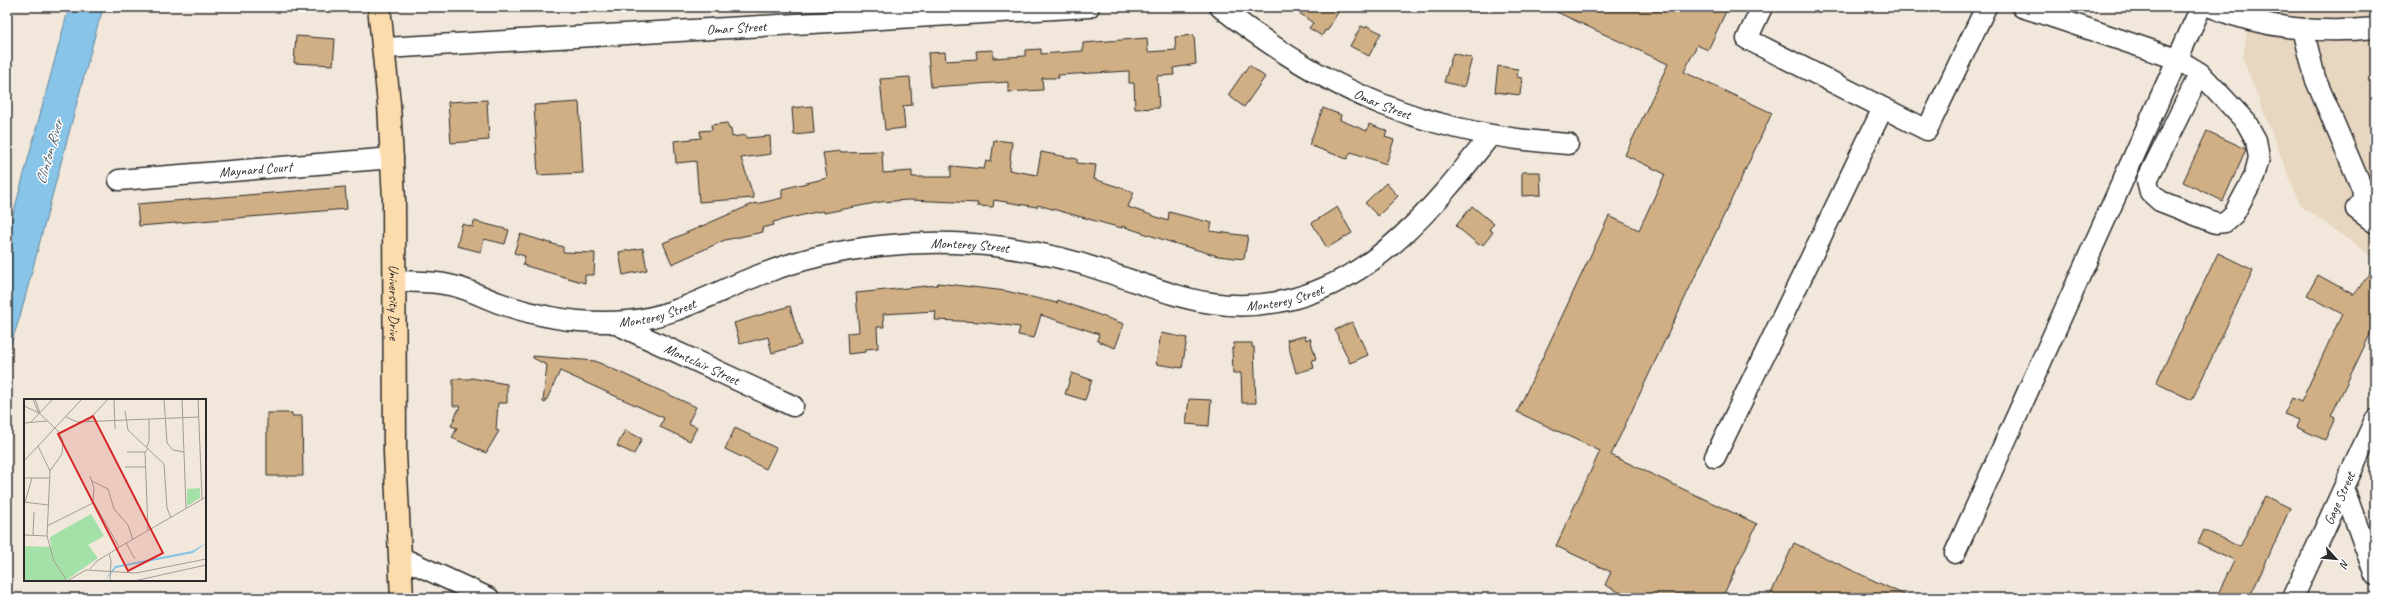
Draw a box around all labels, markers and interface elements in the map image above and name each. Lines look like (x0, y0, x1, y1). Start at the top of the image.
street label: Omar Street (706, 18, 768, 38)
street label: Omar Street (1351, 85, 1414, 124)
water label: Clinton River (31, 115, 68, 186)
street label: Maynard Court (219, 158, 295, 181)
street label: Monterey Street (931, 235, 1012, 257)
street label: University Drive (385, 265, 403, 341)
street label: Monterey Street (1246, 281, 1328, 314)
street label: Monterey Street (618, 295, 700, 331)
street label: Montclair Street (662, 340, 743, 389)
inset map (24, 399, 206, 581)
street label: Gage Street (2320, 468, 2360, 527)
north arrow (2316, 539, 2356, 579)
text: N (2336, 557, 2353, 572)

